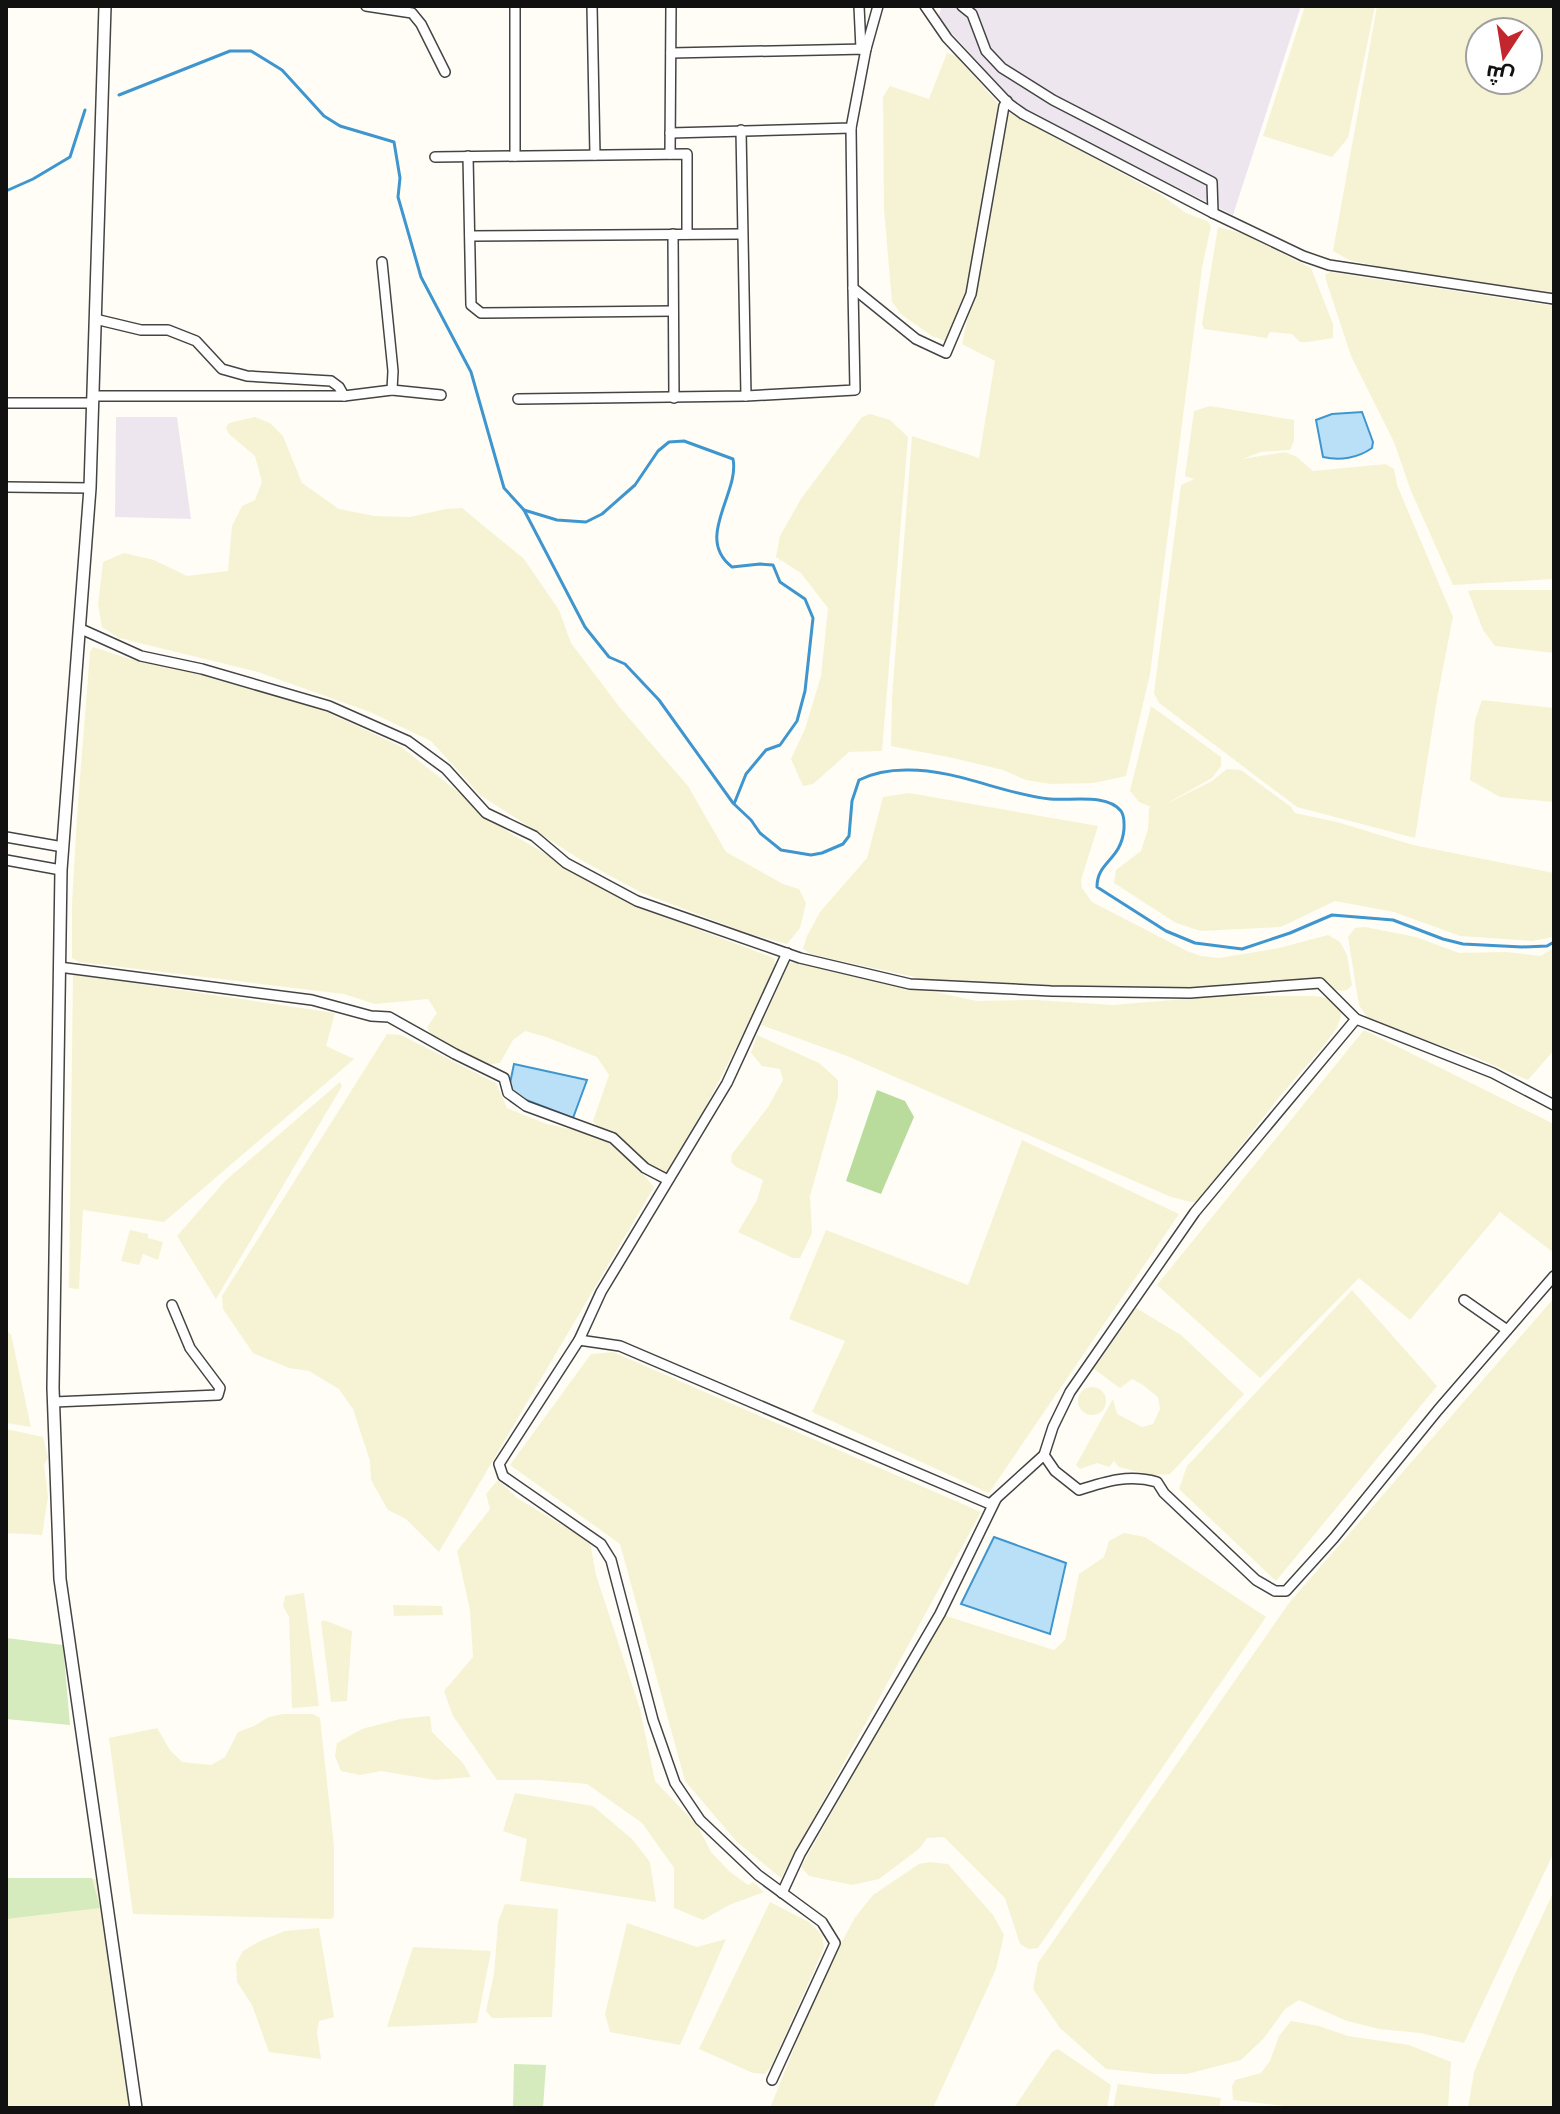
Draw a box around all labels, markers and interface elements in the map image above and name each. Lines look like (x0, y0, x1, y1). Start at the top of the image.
north arrow (1464, 16, 1544, 96)
text: ش (1484, 59, 1517, 90)

